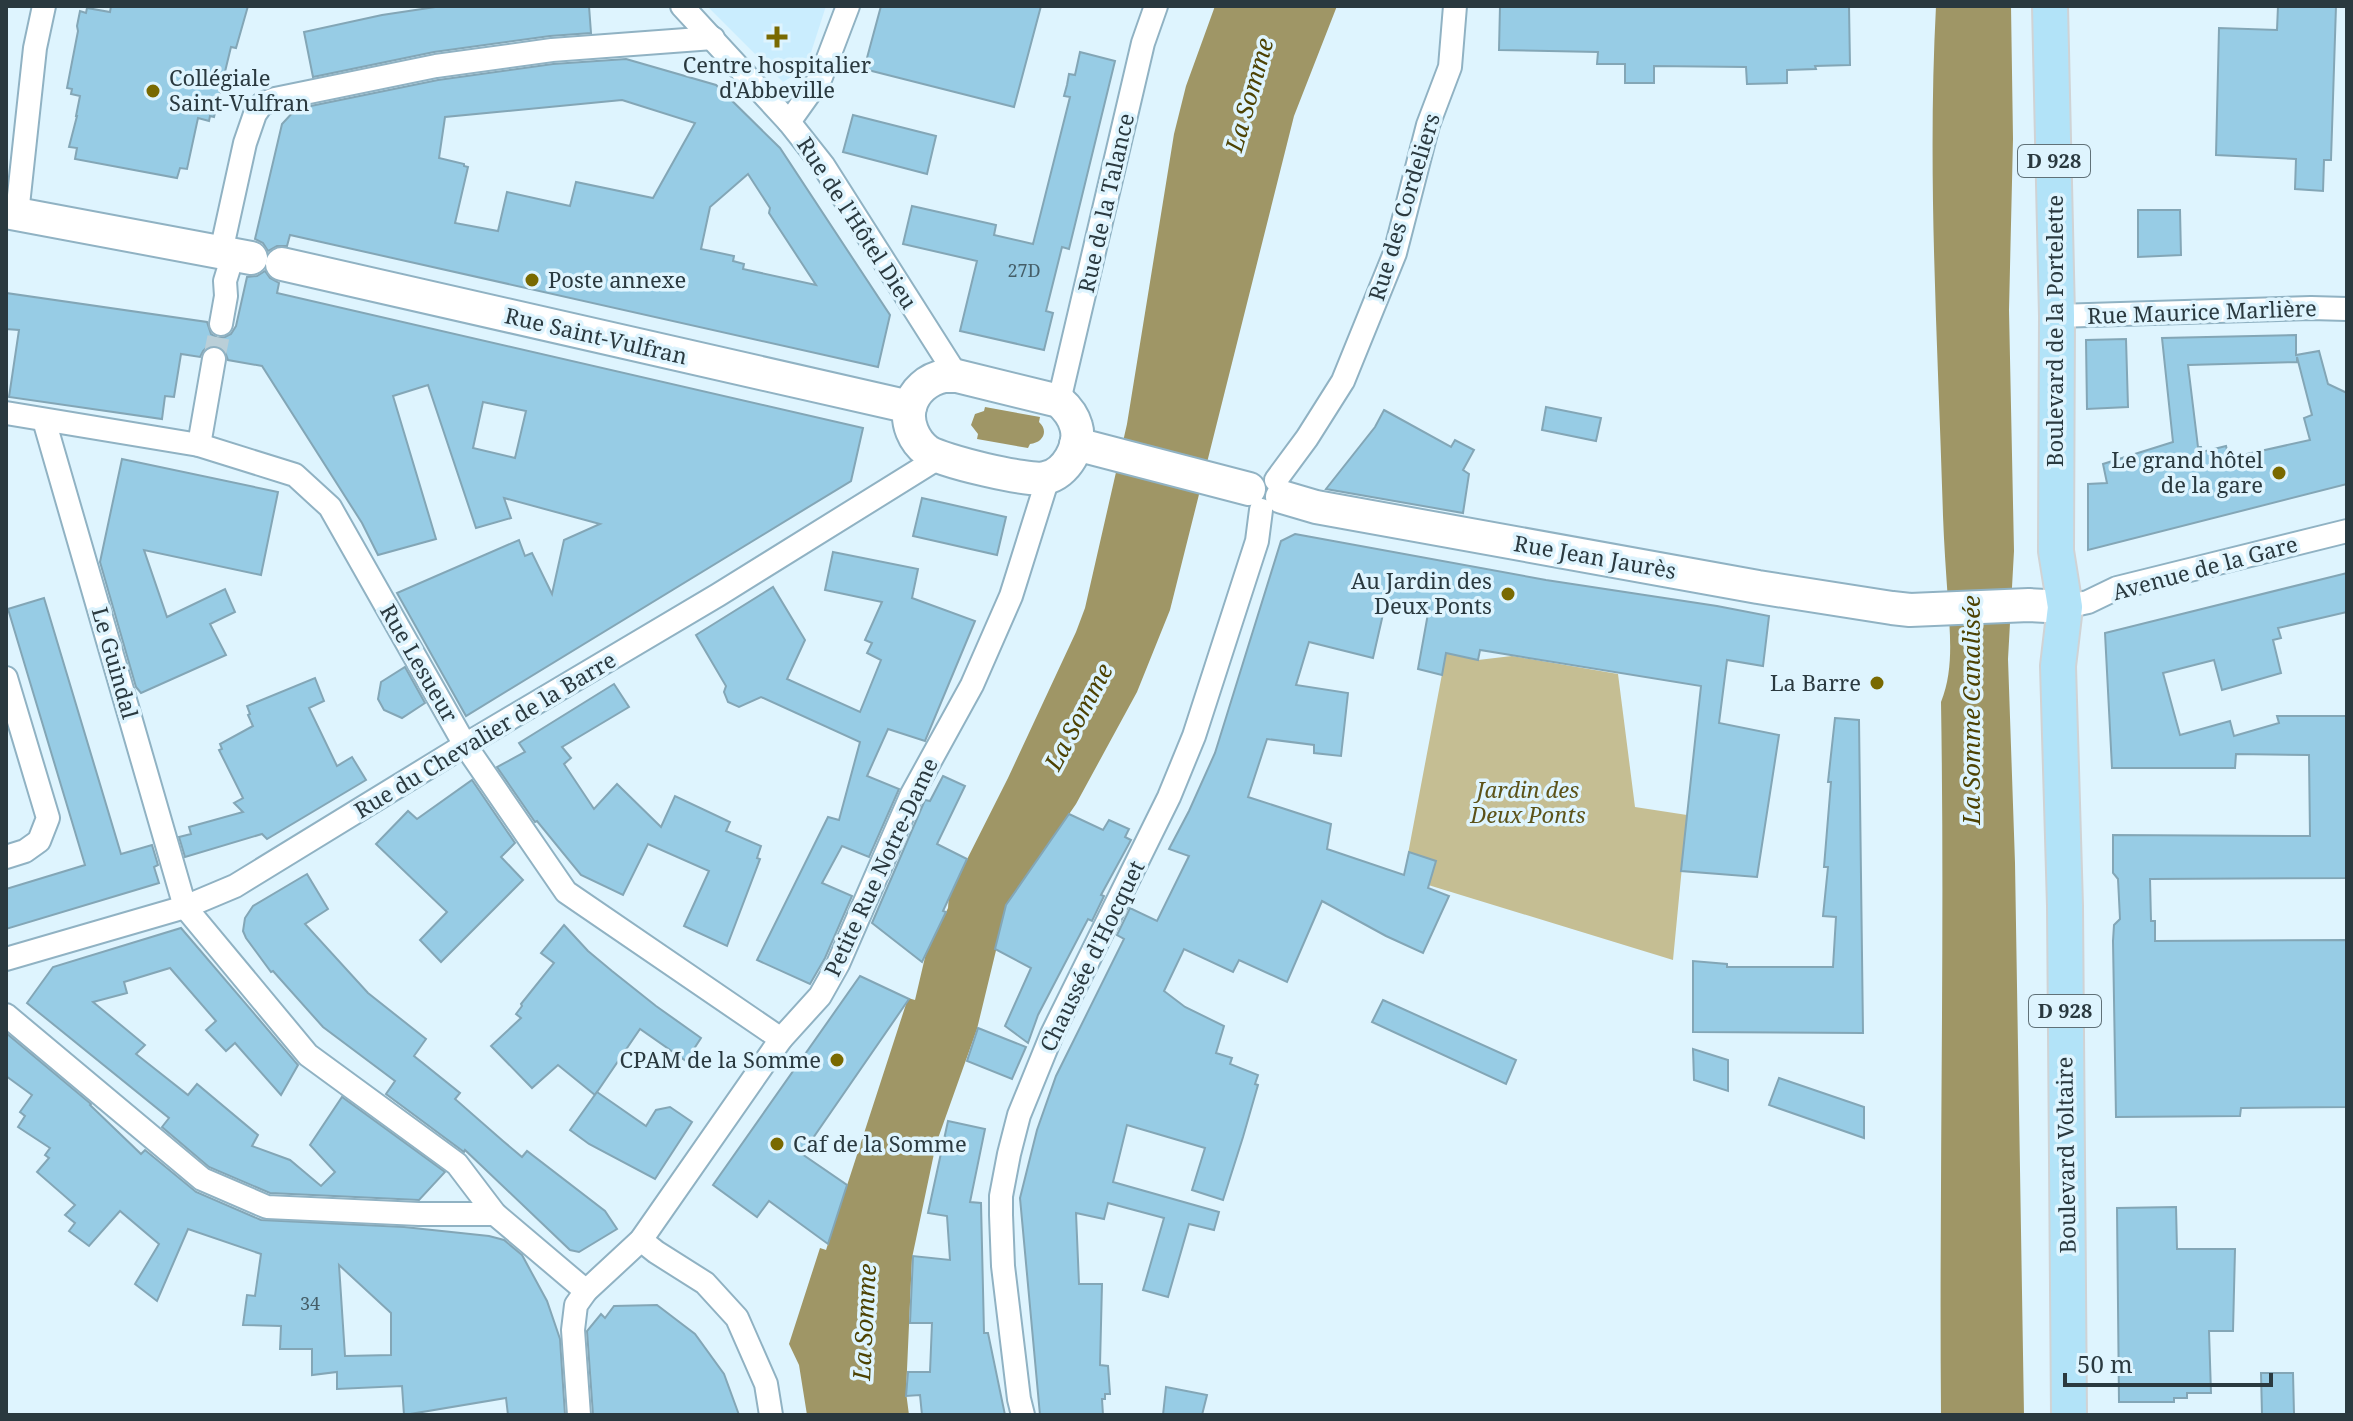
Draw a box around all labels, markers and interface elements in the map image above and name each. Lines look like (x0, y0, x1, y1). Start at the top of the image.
marker: Centre hospitalier d'Abbeville (766, 26, 788, 48)
water label: La Somme (1216, 34, 1281, 156)
place label: Centre hospitalier d'Abbeville (683, 49, 872, 104)
place label: Collégiale Saint-Vulfran (169, 62, 309, 117)
marker: Collégiale Saint-Vulfran (144, 82, 162, 100)
street label: Rue des Cordeliers (1360, 109, 1446, 304)
street label: Rue de la Talance (1070, 110, 1140, 295)
street label: Rue de l'Hôtel Dieu (791, 131, 925, 314)
road number: D 928 (2018, 145, 2090, 177)
street label: Boulevard de la Portelette (2039, 195, 2069, 467)
house number: 27D (1007, 258, 1041, 282)
place label: Poste annexe (548, 264, 686, 294)
marker: Poste annexe (523, 271, 541, 289)
street label: Rue Maurice Marlière (2087, 292, 2317, 330)
street label: Rue Saint-Vulfran (502, 299, 690, 371)
place label: Le grand hôtel de la gare (2111, 444, 2263, 499)
marker: Le grand hôtel de la gare (2270, 464, 2288, 482)
street label: Rue Jean Jaurès (1512, 527, 1679, 585)
street label: Avenue de la Gare (2109, 528, 2301, 606)
place label: Au Jardin des Deux Ponts (1351, 565, 1492, 620)
marker: Au Jardin des Deux Ponts (1499, 585, 1517, 603)
water label: La Somme Canalisée (1954, 595, 1987, 826)
street label: Rue Lesueur (374, 598, 466, 727)
street label: Le Guindal (86, 603, 146, 722)
street label: Rue du Chevalier de la Barre (348, 644, 621, 824)
water label: La Somme (1035, 657, 1120, 776)
place label: La Barre (1770, 667, 1861, 697)
marker: La Barre (1868, 674, 1886, 692)
street label: Petite Rue Notre-Dame (816, 752, 944, 981)
park label: Jardin des Deux Ponts (1469, 774, 1586, 829)
street label: Chaussée d'Hocquet (1032, 855, 1151, 1056)
road number: D 928 (2029, 995, 2101, 1027)
place label: CPAM de la Somme (620, 1044, 821, 1074)
marker: CPAM de la Somme (828, 1051, 846, 1069)
street label: Boulevard Voltaire (2048, 1056, 2082, 1254)
place label: Caf de la Somme (793, 1128, 967, 1158)
marker: Caf de la Somme (768, 1135, 786, 1153)
water label: La Somme (844, 1263, 883, 1382)
house number: 34 (300, 1291, 320, 1315)
scale bar (2065, 1337, 2271, 1387)
text: 50 m (2077, 1347, 2133, 1380)

